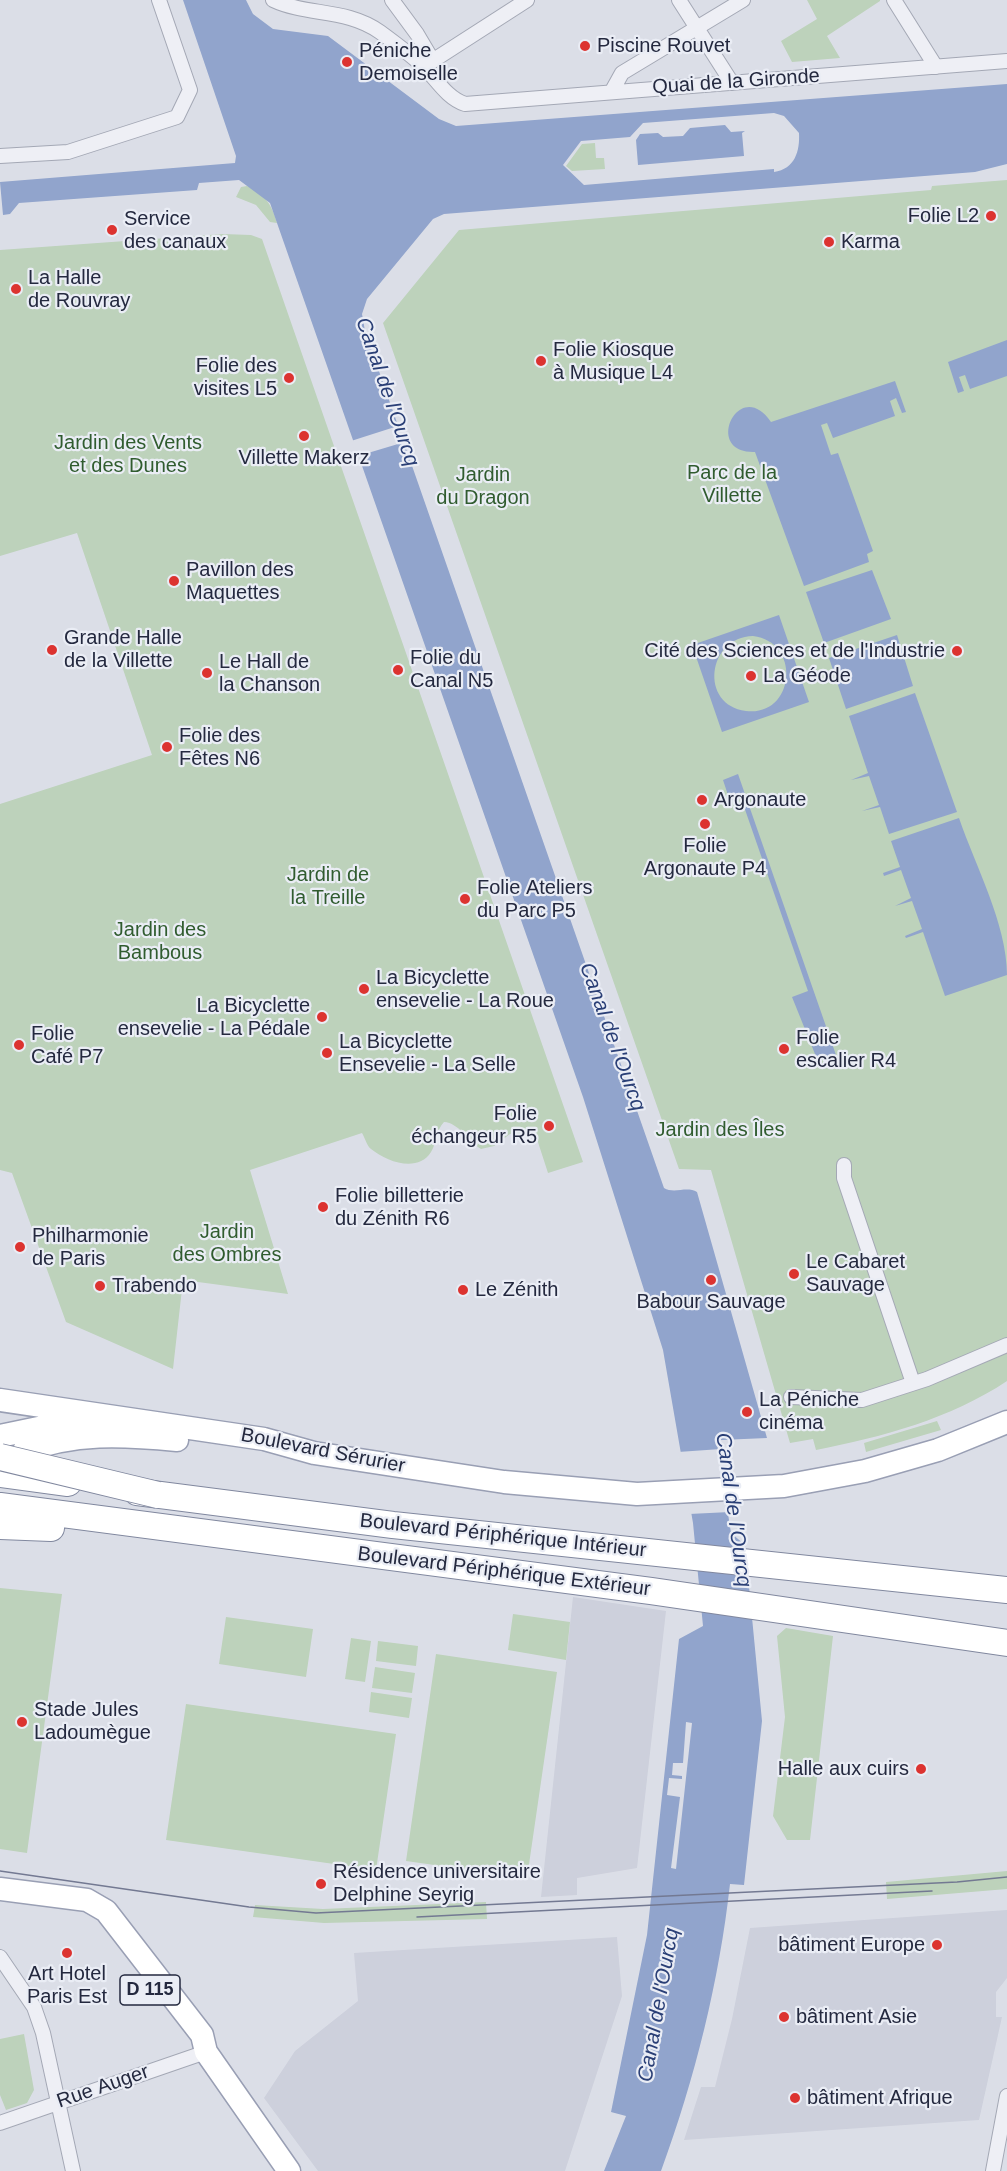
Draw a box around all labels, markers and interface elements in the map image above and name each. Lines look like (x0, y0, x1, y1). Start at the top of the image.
place label: Piscine Rouvet (597, 34, 730, 58)
place label: Péniche Demoiselle (359, 39, 458, 86)
marker: Piscine Rouvet (578, 39, 592, 53)
marker: Péniche Demoiselle (340, 55, 354, 69)
street label: Quai de la Gironde (651, 64, 821, 100)
place label: Folie L2 (908, 204, 979, 228)
place label: Service des canaux (124, 207, 226, 254)
marker: Folie L2 (984, 209, 998, 223)
marker: Service des canaux (105, 223, 119, 237)
place label: Karma (841, 230, 900, 254)
marker: Karma (822, 235, 836, 249)
place label: La Halle de Rouvray (28, 266, 130, 313)
marker: La Halle de Rouvray (9, 282, 23, 296)
water label: Canal de l'Ourcq (350, 314, 424, 470)
place label: Folie Kiosque à Musique L4 (553, 338, 674, 385)
place label: Folie des visites L5 (194, 354, 277, 401)
marker: Folie Kiosque à Musique L4 (534, 354, 548, 368)
marker: Folie des visites L5 (282, 371, 296, 385)
marker: Villette Makerz (297, 429, 311, 443)
park label: Jardin des Vents et des Dunes (54, 431, 202, 478)
place label: Villette Makerz (239, 446, 369, 470)
park label: Parc de la Villette (687, 461, 777, 508)
park label: Jardin du Dragon (436, 463, 530, 510)
place label: Pavillon des Maquettes (186, 558, 294, 605)
marker: Pavillon des Maquettes (167, 574, 181, 588)
place label: Grande Halle de la Villette (64, 626, 182, 673)
place label: Cité des Sciences et de l'Industrie (644, 639, 945, 663)
marker: Grande Halle de la Villette (45, 643, 59, 657)
marker: Cité des Sciences et de l'Industrie (950, 644, 964, 658)
place label: Folie du Canal N5 (410, 646, 493, 693)
place label: Le Hall de la Chanson (219, 650, 320, 697)
marker: Folie du Canal N5 (391, 663, 405, 677)
place label: La Géode (763, 664, 851, 688)
marker: Le Hall de la Chanson (200, 666, 214, 680)
marker: La Géode (744, 669, 758, 683)
place label: Folie des Fêtes N6 (179, 724, 260, 771)
marker: Folie des Fêtes N6 (160, 740, 174, 754)
place label: Argonaute (714, 788, 806, 812)
marker: Argonaute (695, 793, 709, 807)
marker: Folie Argonaute P4 (698, 817, 712, 831)
place label: Folie Argonaute P4 (644, 834, 766, 881)
park label: Jardin de la Treille (287, 863, 369, 910)
place label: Folie Ateliers du Parc P5 (477, 876, 593, 923)
marker: Folie Ateliers du Parc P5 (458, 892, 472, 906)
park label: Jardin des Bambous (114, 918, 206, 965)
water label: Canal de l'Ourcq (574, 960, 650, 1114)
place label: La Bicyclette ensevelie - La Roue (376, 966, 554, 1013)
marker: La Bicyclette ensevelie - La Roue (357, 982, 371, 996)
place label: La Bicyclette ensevelie - La Pédale (118, 994, 310, 1041)
marker: La Bicyclette ensevelie - La Pédale (315, 1010, 329, 1024)
place label: Folie Café P7 (31, 1022, 103, 1069)
place label: Folie escalier R4 (796, 1026, 896, 1073)
place label: La Bicyclette Ensevelie - La Selle (339, 1030, 516, 1077)
marker: Folie Café P7 (12, 1038, 26, 1052)
marker: Folie escalier R4 (777, 1042, 791, 1056)
marker: La Bicyclette Ensevelie - La Selle (320, 1046, 334, 1060)
place label: Folie échangeur R5 (411, 1102, 537, 1149)
park label: Jardin des Îles (656, 1118, 784, 1142)
marker: Folie échangeur R5 (542, 1119, 556, 1133)
place label: Folie billetterie du Zénith R6 (335, 1184, 464, 1231)
marker: Folie billetterie du Zénith R6 (316, 1200, 330, 1214)
park label: Jardin des Ombres (173, 1220, 281, 1267)
place label: Philharmonie de Paris (32, 1224, 149, 1271)
marker: Philharmonie de Paris (13, 1240, 27, 1254)
place label: Le Cabaret Sauvage (806, 1250, 905, 1297)
marker: Le Cabaret Sauvage (787, 1267, 801, 1281)
marker: Babour Sauvage (704, 1273, 718, 1287)
place label: Trabendo (112, 1274, 197, 1298)
place label: Le Zénith (475, 1278, 558, 1302)
marker: Trabendo (93, 1279, 107, 1293)
marker: Le Zénith (456, 1283, 470, 1297)
place label: Babour Sauvage (636, 1290, 786, 1314)
place label: La Péniche cinéma (759, 1388, 859, 1435)
marker: La Péniche cinéma (740, 1405, 754, 1419)
street label: Boulevard Sérurier (239, 1423, 407, 1479)
water label: Canal de l'Ourcq (710, 1431, 756, 1589)
street label: Boulevard Périphérique Intérieur (359, 1509, 647, 1563)
street label: Boulevard Périphérique Extérieur (356, 1542, 652, 1602)
place label: Stade Jules Ladoumègue (34, 1698, 151, 1745)
marker: Stade Jules Ladoumègue (15, 1715, 29, 1729)
place label: Halle aux cuirs (778, 1757, 909, 1781)
marker: Halle aux cuirs (914, 1762, 928, 1776)
place label: Résidence universitaire Delphine Seyrig (333, 1860, 541, 1907)
marker: Résidence universitaire Delphine Seyrig (314, 1877, 328, 1891)
water label: Canal de l'Ourcq (633, 1926, 685, 2084)
place label: bâtiment Europe (778, 1933, 925, 1957)
marker: bâtiment Europe (930, 1938, 944, 1952)
marker: Art Hotel Paris Est (60, 1946, 74, 1960)
place label: Art Hotel Paris Est (27, 1962, 107, 2009)
road number: D 115 (120, 1975, 180, 2005)
place label: bâtiment Asie (796, 2005, 917, 2029)
marker: bâtiment Asie (777, 2010, 791, 2024)
street label: Rue Auger (54, 2060, 152, 2114)
place label: bâtiment Afrique (807, 2086, 953, 2110)
marker: bâtiment Afrique (788, 2091, 802, 2105)

